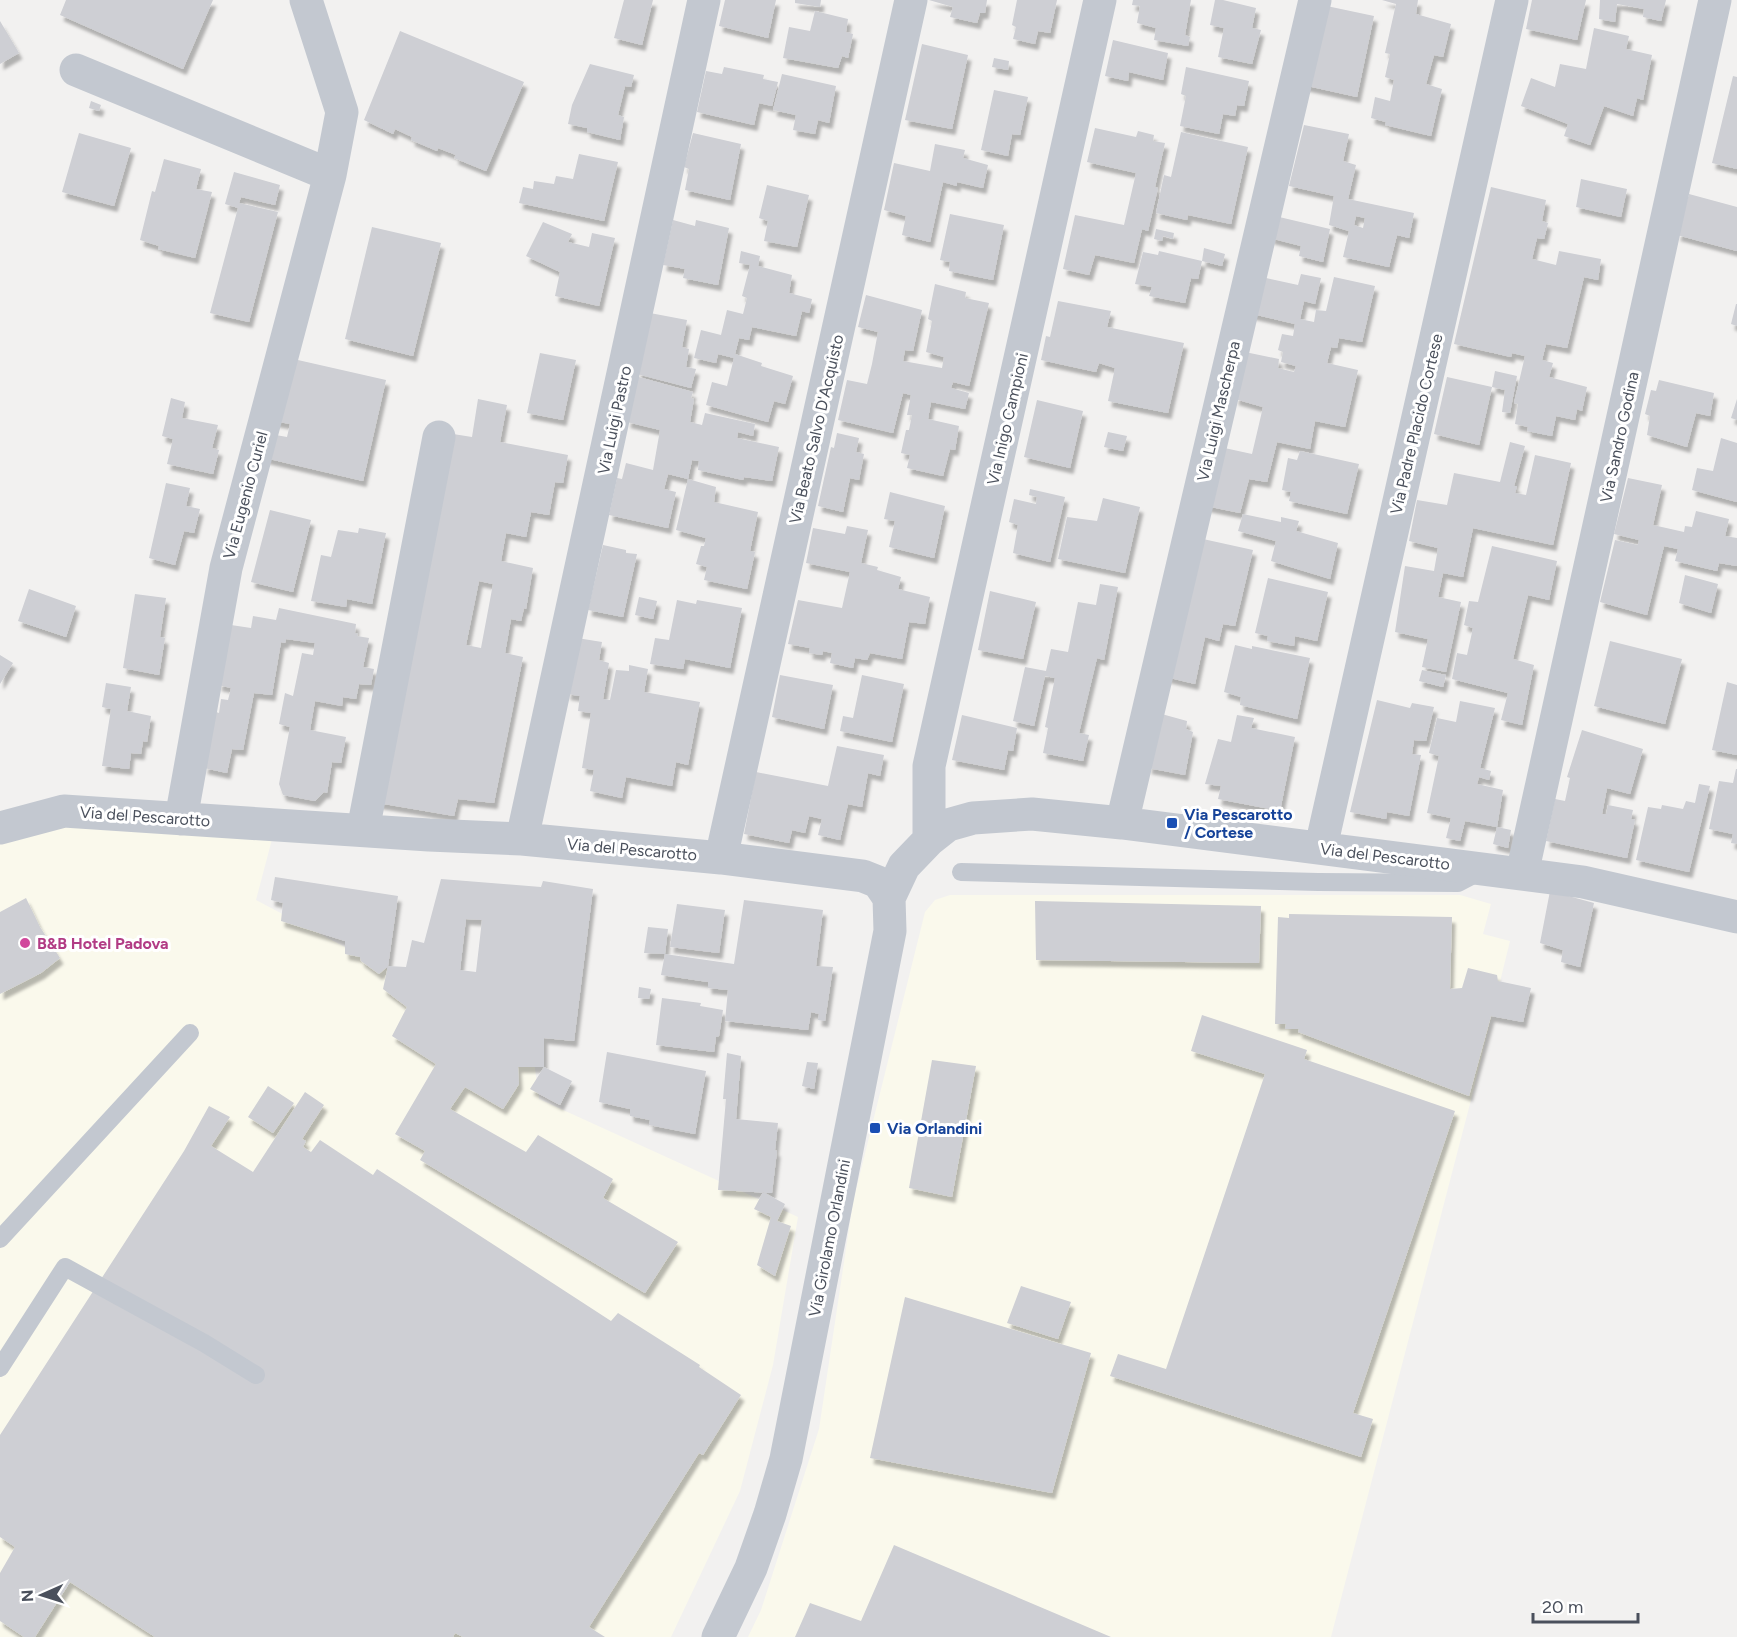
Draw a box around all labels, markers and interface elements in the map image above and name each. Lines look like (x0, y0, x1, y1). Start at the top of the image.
street label: Via Beato Salvo D'Acquisto (785, 332, 848, 526)
street label: Via Padre Placido Cortese (1386, 332, 1447, 516)
street label: Via Luigi Mascherpa (1193, 339, 1244, 483)
street label: Via Inigo Campioni (983, 351, 1032, 487)
street label: Via Luigi Pastro (594, 364, 635, 476)
street label: Via Sandro Godina (1596, 370, 1643, 504)
street label: Via Eugenio Curiel (219, 429, 272, 561)
street label: Via del Pescarotto (79, 802, 211, 831)
place label: Via Pescarotto / Cortese (1184, 805, 1293, 842)
marker: Via Pescarotto / Cortese (1165, 816, 1179, 830)
street label: Via del Pescarotto (566, 834, 698, 865)
street label: Via del Pescarotto (1319, 839, 1451, 874)
place label: B&B Hotel Padova (37, 934, 169, 953)
marker: B&B Hotel Padova (18, 936, 32, 950)
place label: Via Orlandini (887, 1119, 982, 1138)
marker: Via Orlandini (868, 1121, 882, 1135)
street label: Via Girolamo Orlandini (805, 1158, 854, 1319)
north arrow (12, 1565, 72, 1625)
scale bar (1533, 1586, 1638, 1624)
text: N (18, 1589, 37, 1602)
text: 20 m (1542, 1596, 1583, 1618)

